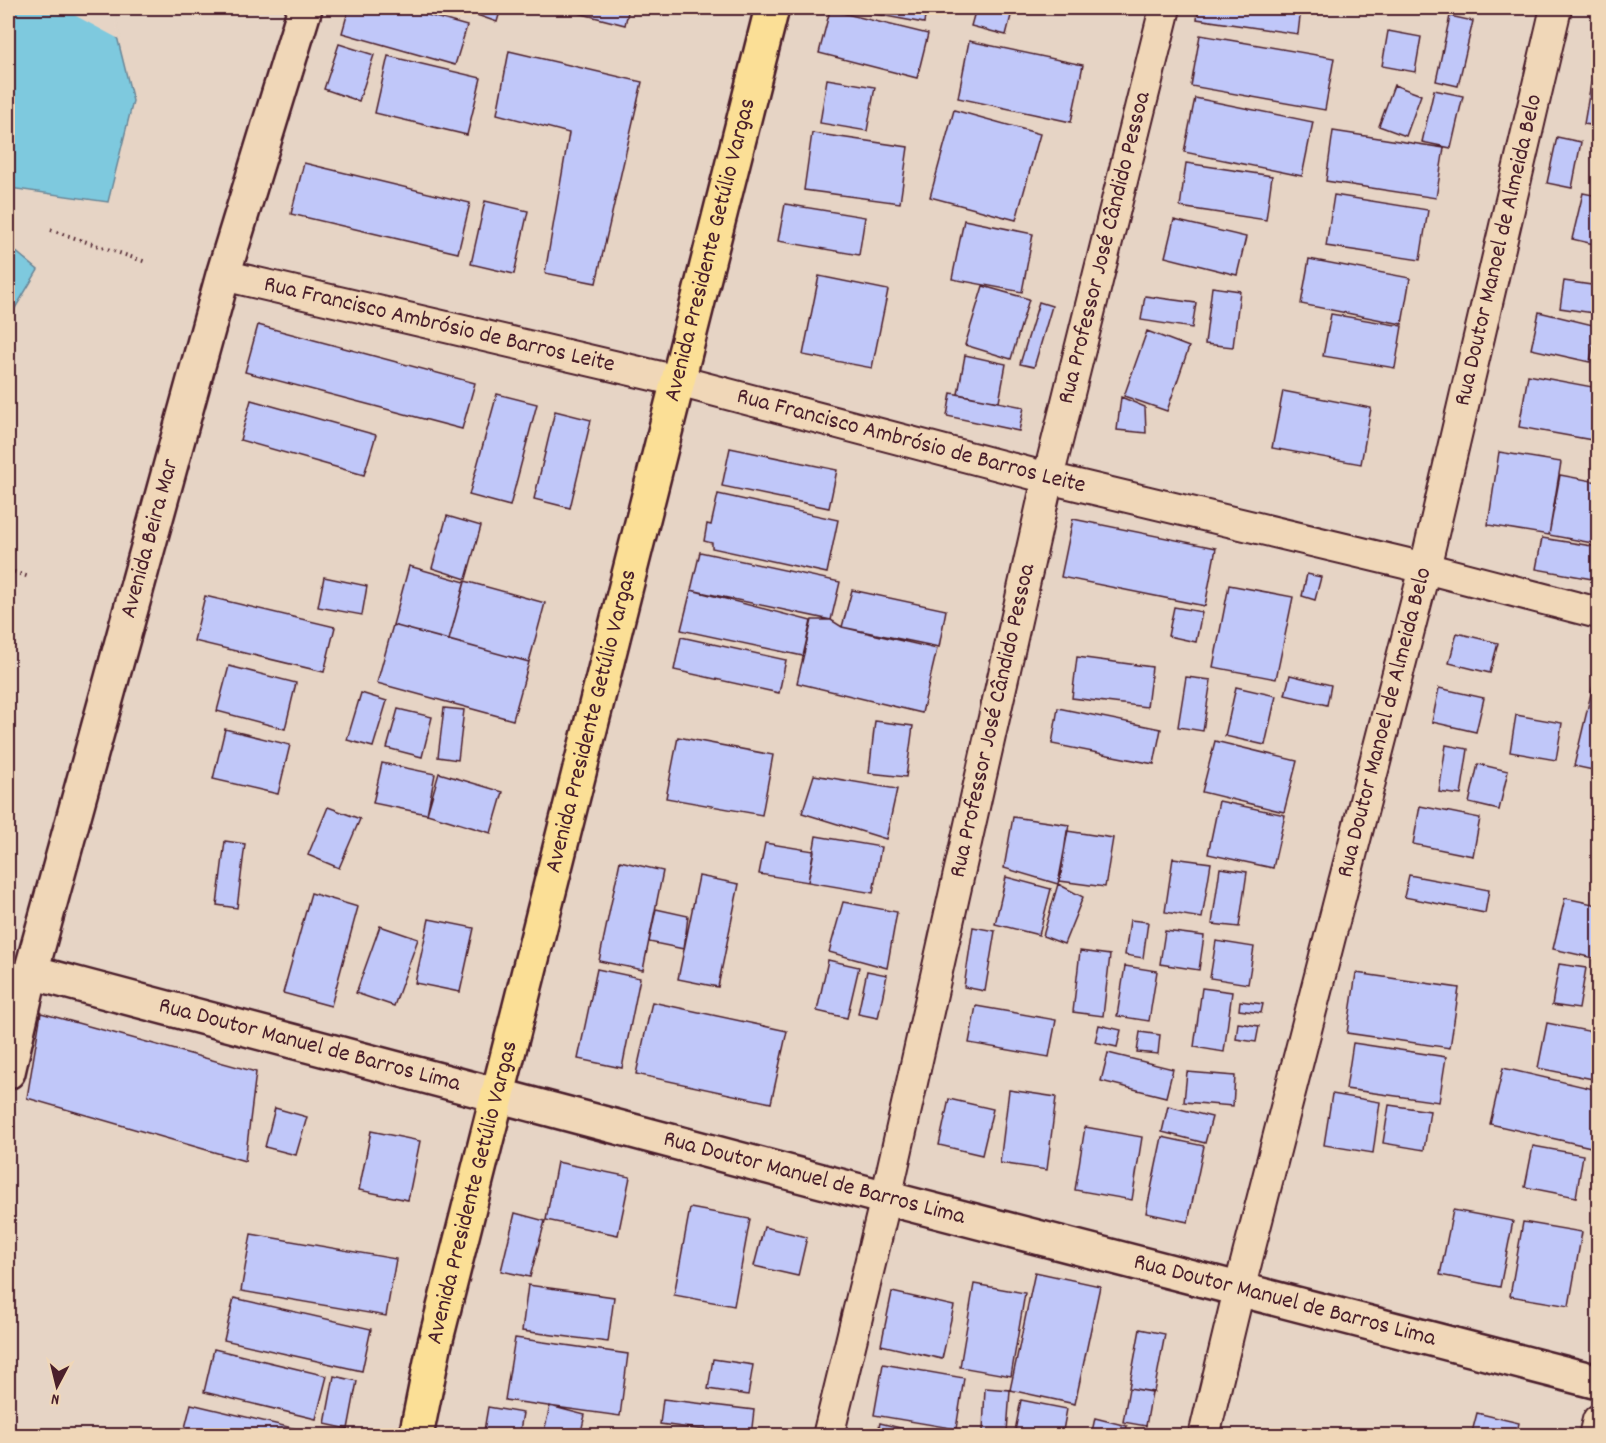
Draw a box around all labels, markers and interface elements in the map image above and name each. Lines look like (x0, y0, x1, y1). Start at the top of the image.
street label: Rua Professor José Cândido Pessoa (1050, 88, 1161, 408)
street label: Rua Doutor Manoel de Almeida Belo (1446, 91, 1552, 410)
street label: Avenida Presidente Getúlio Vargas (656, 95, 765, 406)
street label: Rua Francisco Ambrósio de Barros Leite (260, 268, 618, 383)
street label: Rua Francisco Ambrósio de Barros Leite (733, 380, 1089, 503)
street label: Avenida Beira Mar (112, 455, 188, 622)
street label: Rua Professor José Cândido Pessoa (942, 560, 1045, 881)
street label: Rua Doutor Manoel de Almeida Belo (1329, 564, 1441, 881)
street label: Avenida Presidente Getúlio Vargas (537, 566, 647, 877)
street label: Rua Doutor Manuel de Barros Lima (155, 989, 465, 1102)
street label: Avenida Presidente Getúlio Vargas (418, 1037, 528, 1348)
street label: Rua Doutor Manuel de Barros Lima (659, 1123, 969, 1235)
street label: Rua Doutor Manuel de Barros Lima (1130, 1246, 1440, 1357)
north arrow (27, 1356, 87, 1416)
text: N (50, 1386, 61, 1410)

